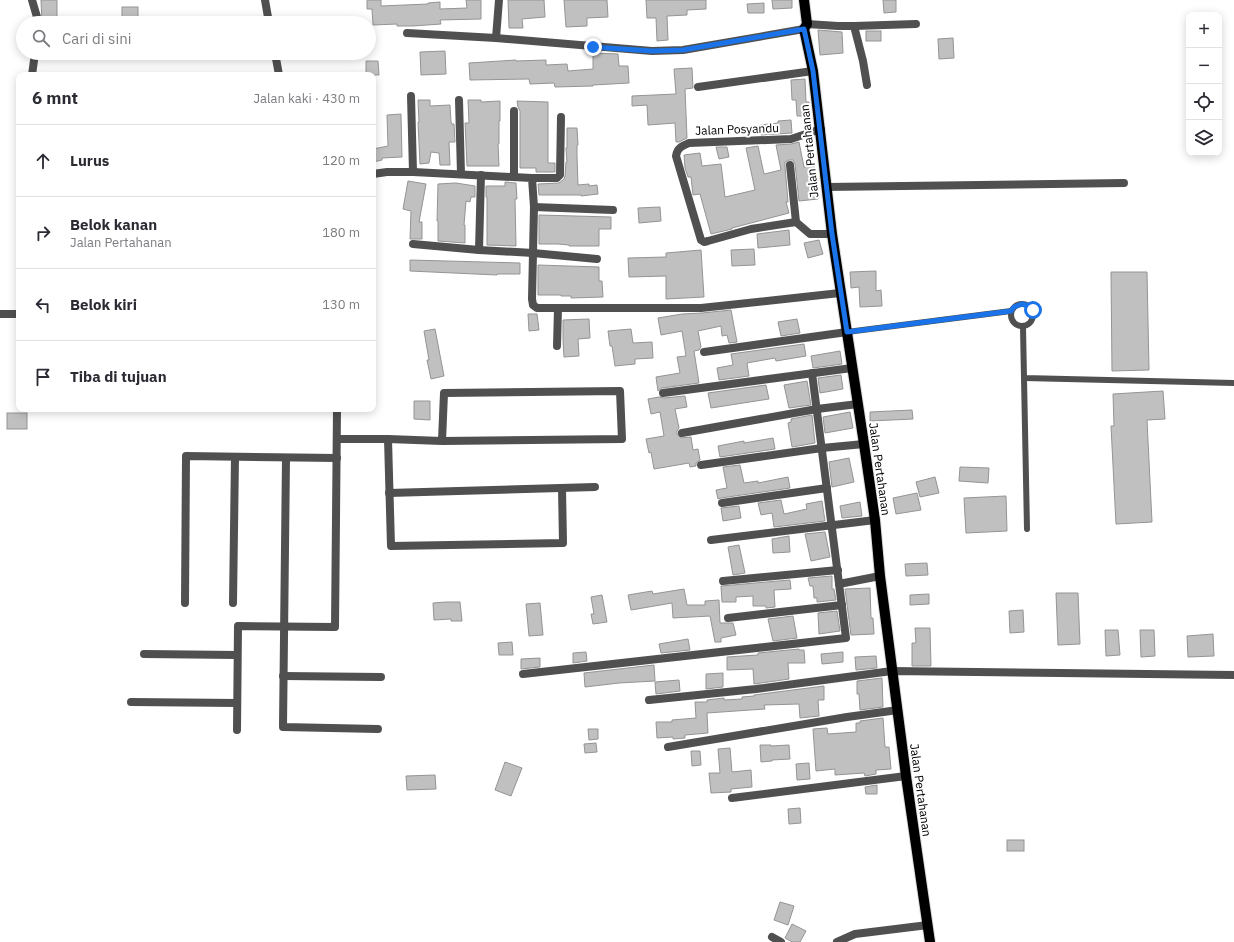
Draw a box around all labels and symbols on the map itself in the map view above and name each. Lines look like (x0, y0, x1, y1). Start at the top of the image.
route end (584, 38, 602, 56)
street label: Jalan Pertahanan (797, 104, 821, 198)
street label: Jalan Posyandu (695, 120, 779, 138)
route start (1024, 301, 1042, 319)
street label: Jalan Pertahanan (866, 422, 894, 516)
street label: Jalan Pertahanan (907, 743, 935, 837)

